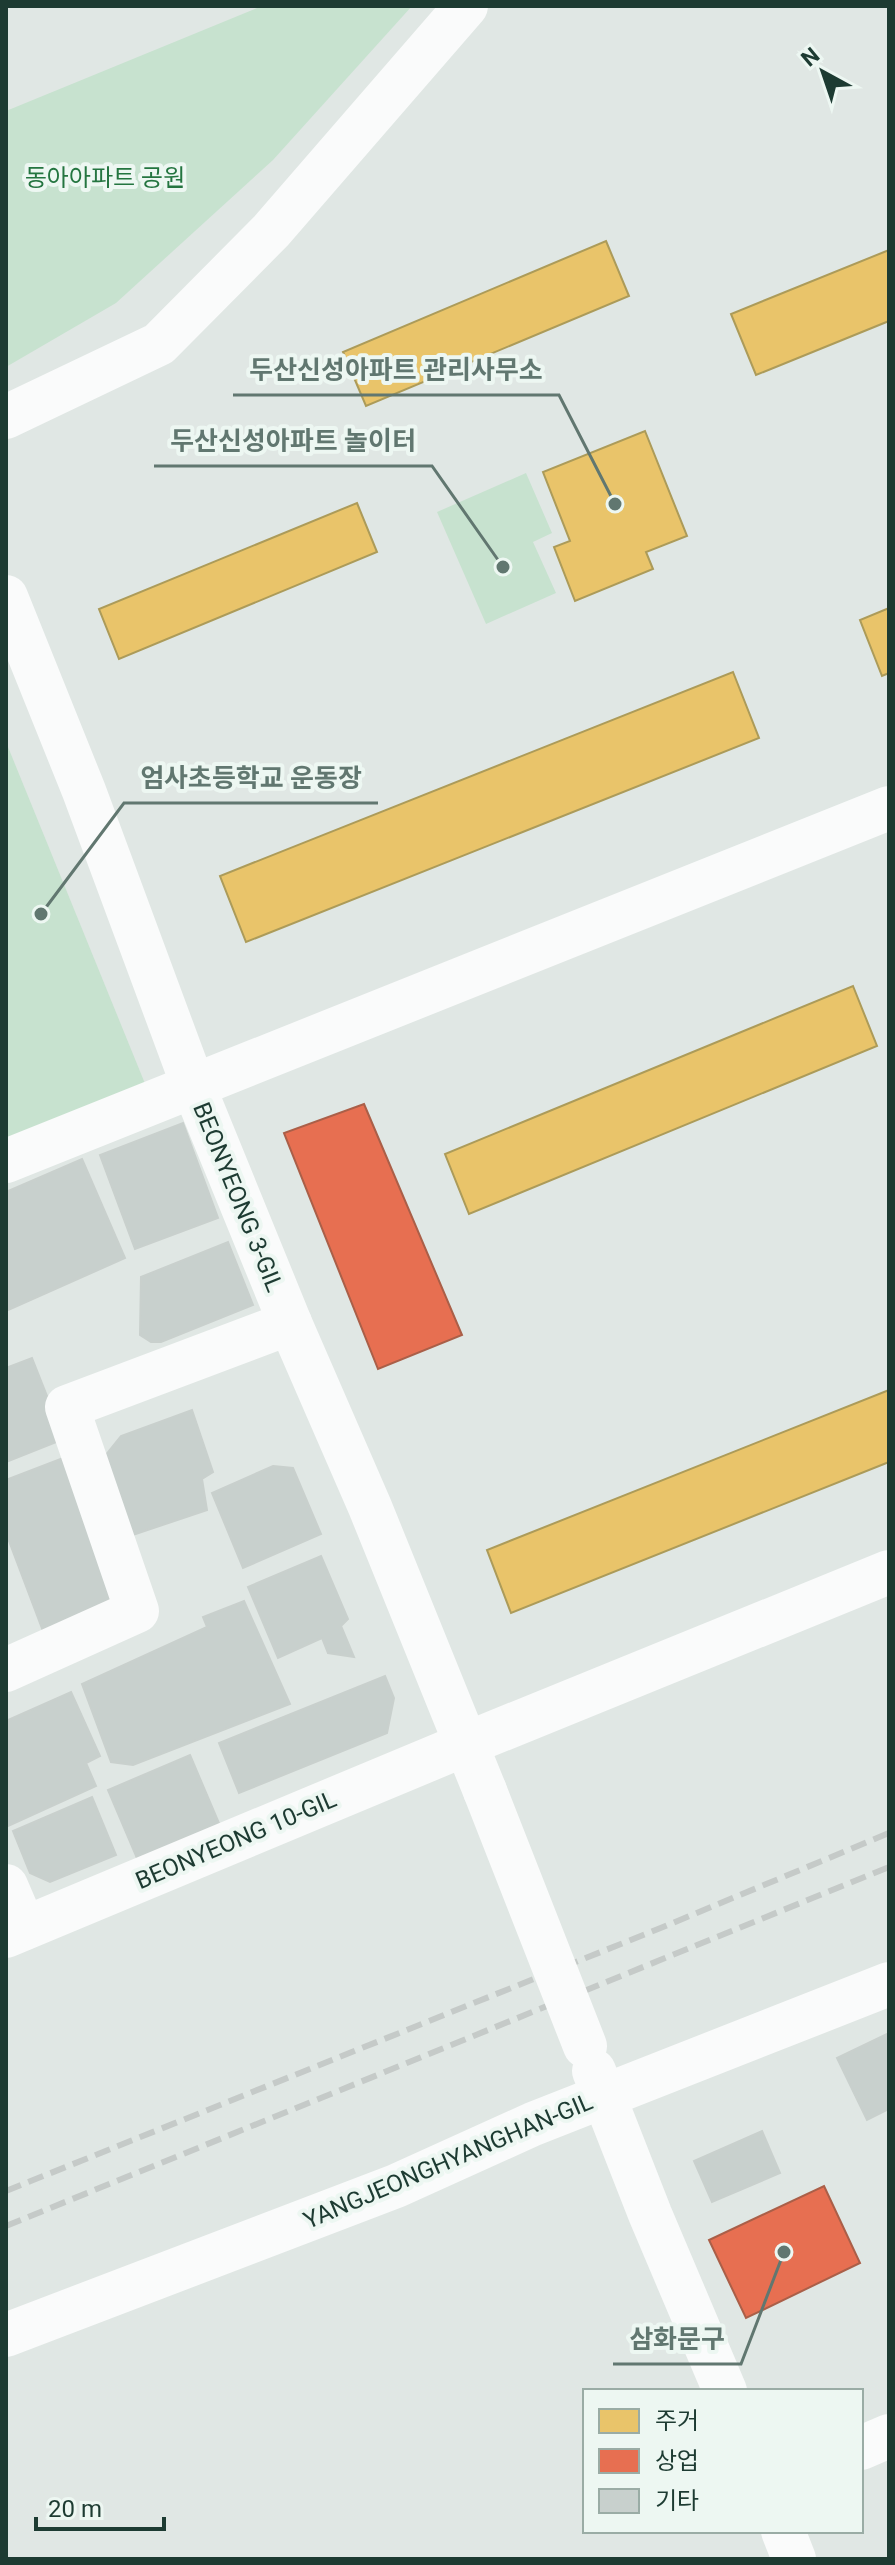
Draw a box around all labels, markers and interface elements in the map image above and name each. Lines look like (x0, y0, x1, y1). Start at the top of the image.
north arrow (783, 32, 863, 112)
text: N (796, 42, 824, 72)
park label: 동아아파트 공원 (25, 164, 185, 192)
callout: 두산신성아파트 관리사무소 (233, 345, 559, 395)
text: 두산신성아파트 관리사무소 (249, 355, 543, 385)
callout: 두산신성아파트 놀이터 (154, 416, 432, 466)
text: 두산신성아파트 놀이터 (170, 426, 416, 456)
callout: 엄사초등학교 운동장 (124, 753, 378, 803)
text: 엄사초등학교 운동장 (140, 763, 362, 793)
street label: BEONYEONG 3-GIL (187, 1098, 289, 1296)
street label: BEONYEONG 10-GIL (131, 1785, 341, 1895)
street label: YANGJEONGHYANGHAN-GIL (299, 2087, 597, 2235)
callout: 삼화문구 (613, 2314, 741, 2364)
text: 삼화문구 (629, 2324, 725, 2354)
legend (583, 2389, 863, 2533)
text: 주거 (655, 2407, 699, 2435)
text: 상업 (655, 2447, 699, 2475)
scale bar (36, 2481, 164, 2531)
text: 기타 (655, 2487, 699, 2515)
text: 20 m (48, 2495, 102, 2523)

